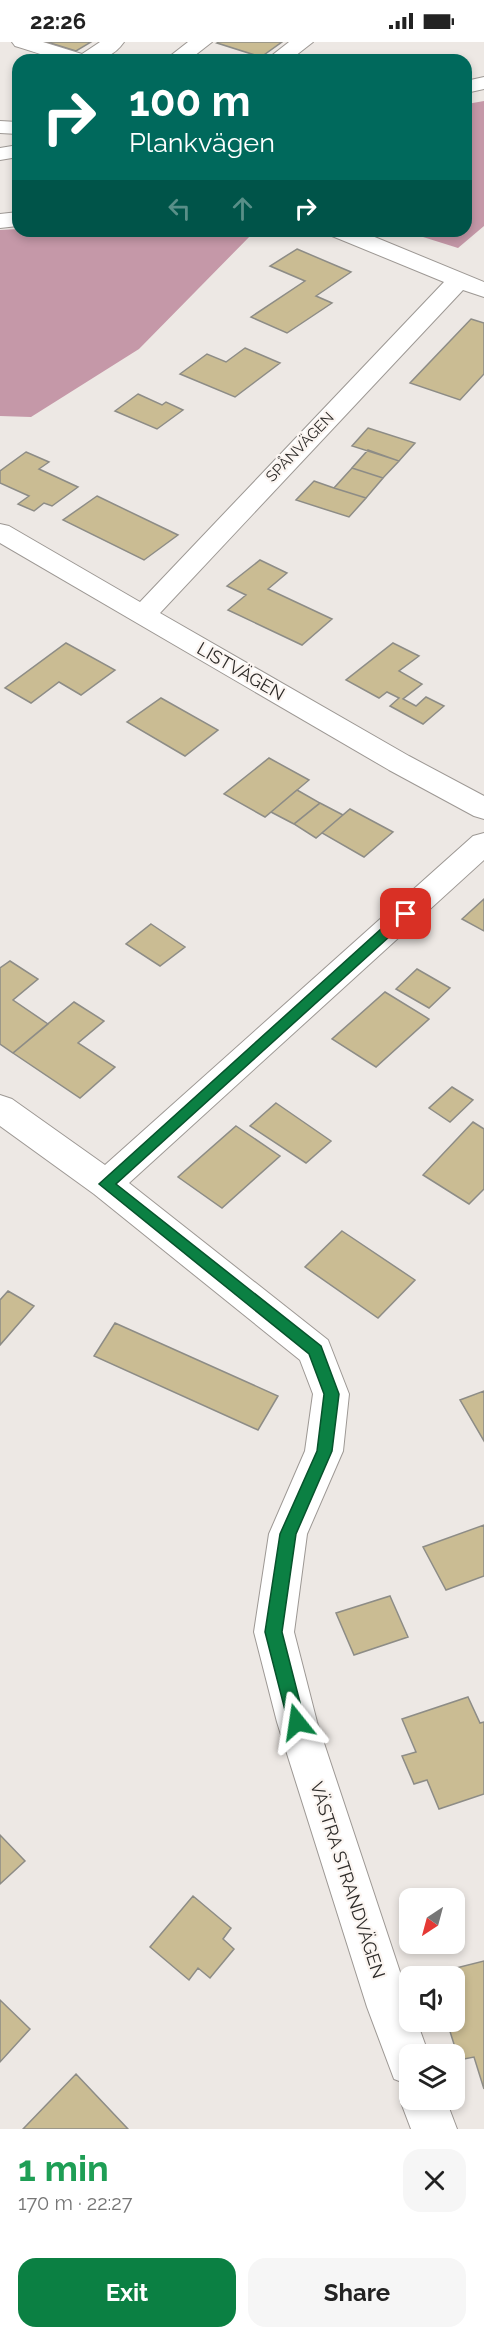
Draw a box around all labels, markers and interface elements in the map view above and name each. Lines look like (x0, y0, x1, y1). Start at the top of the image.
text: 22:26 (30, 8, 86, 34)
text: 100 m (129, 77, 251, 126)
icon: right (30, 78, 108, 156)
text: Plankvägen (129, 127, 275, 158)
icon: left (163, 192, 196, 225)
icon: ahead (226, 192, 259, 225)
icon: right (289, 192, 322, 225)
street label: SPÅNVÄGEN (262, 408, 338, 486)
street label: LISTVÄGEN (194, 638, 288, 704)
pin (380, 888, 431, 939)
icon: arrive (389, 897, 422, 930)
position arrow (265, 1690, 329, 1754)
street label: VÄSTRA STRANDVÄGEN (306, 1779, 390, 1981)
north arrow (399, 1888, 465, 1954)
map controls (399, 1888, 465, 2110)
button: sound (399, 1966, 465, 2032)
button: layers (399, 2044, 465, 2110)
text: 1 min (18, 2147, 109, 2189)
button: close (403, 2149, 466, 2212)
text: 170 m · 22:27 (18, 2191, 133, 2215)
button: Exit (18, 2258, 236, 2327)
button: Share (248, 2258, 466, 2327)

